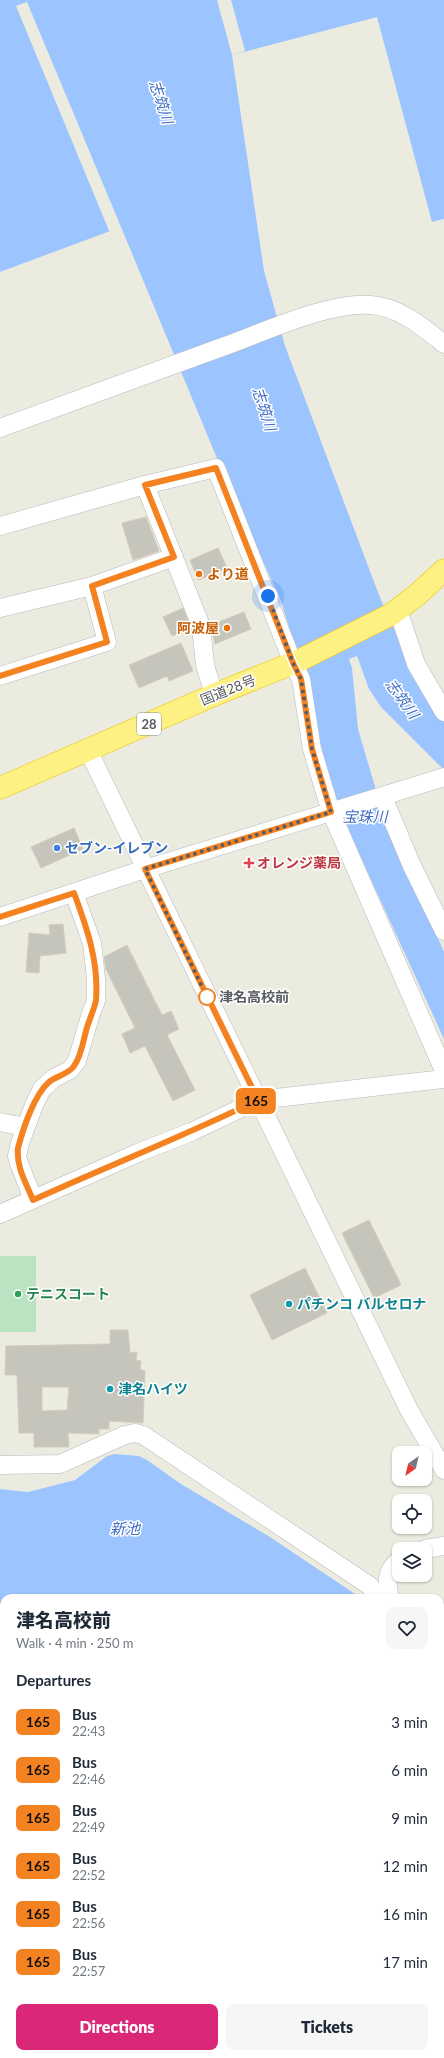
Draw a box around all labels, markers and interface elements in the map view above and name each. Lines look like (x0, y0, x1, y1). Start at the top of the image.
water label: 志筑川 (146, 78, 178, 128)
water label: 志筑川 (249, 385, 281, 435)
place label: より道 (207, 565, 249, 582)
marker: より道 (194, 569, 204, 579)
your location (258, 586, 278, 606)
place label: 阿波屋 (177, 619, 219, 636)
marker: 阿波屋 (222, 623, 232, 633)
street label: 国道28号 (198, 671, 258, 708)
water label: 志筑川 (382, 675, 424, 724)
road number: 28 (137, 713, 161, 735)
water label: 宝珠川 (342, 807, 389, 825)
place label: セブン-イレブン (65, 839, 168, 856)
marker: セブン-イレブン (52, 843, 62, 853)
place label: オレンジ薬局 (257, 854, 341, 871)
marker: オレンジ薬局 (244, 858, 254, 868)
marker: 津名高校前 (198, 988, 216, 1006)
place label: 津名高校前 (219, 988, 289, 1005)
line badge: 165 (233, 1088, 279, 1114)
text: 165 (244, 1092, 268, 1109)
place label: テニスコート (26, 1285, 110, 1302)
marker: テニスコート (13, 1289, 23, 1299)
place label: パチンコ バルセロナ (297, 1295, 426, 1312)
marker: パチンコ バルセロナ (284, 1299, 294, 1309)
place label: 津名ハイツ (118, 1380, 188, 1397)
marker: 津名ハイツ (105, 1384, 115, 1394)
north arrow (392, 1446, 432, 1486)
map controls (392, 1446, 432, 1582)
button: locate (392, 1494, 432, 1534)
water label: 新池 (110, 1519, 142, 1537)
button: layers (392, 1542, 432, 1582)
button: heart (386, 1607, 428, 1649)
text: 津名高校前 (16, 1608, 111, 1631)
text: Walk · 4 min · 250 m (16, 1635, 134, 1651)
text: Departures (16, 1671, 91, 1689)
text: Bus (72, 1705, 97, 1723)
text: 165 (26, 1713, 50, 1730)
text: 3 min (391, 1713, 428, 1731)
text: 22:43 (72, 1723, 105, 1739)
text: Bus (72, 1753, 97, 1771)
text: 165 (26, 1761, 50, 1778)
text: 6 min (391, 1761, 428, 1779)
text: 22:46 (72, 1771, 105, 1787)
text: Bus (72, 1801, 97, 1819)
text: 165 (26, 1809, 50, 1826)
text: 9 min (391, 1809, 428, 1827)
text: 22:49 (72, 1819, 105, 1835)
text: Bus (72, 1849, 97, 1867)
text: 165 (26, 1857, 50, 1874)
text: 12 min (382, 1857, 428, 1875)
text: 22:52 (72, 1867, 105, 1883)
text: Bus (72, 1897, 97, 1915)
text: 165 (26, 1905, 50, 1922)
text: 16 min (382, 1905, 428, 1923)
text: 22:56 (72, 1915, 105, 1931)
text: Bus (72, 1945, 97, 1963)
text: 165 (26, 1953, 50, 1970)
text: 17 min (382, 1953, 428, 1971)
text: 22:57 (72, 1963, 105, 1979)
button: Directions (16, 2004, 218, 2050)
button: Tickets (226, 2004, 428, 2050)

